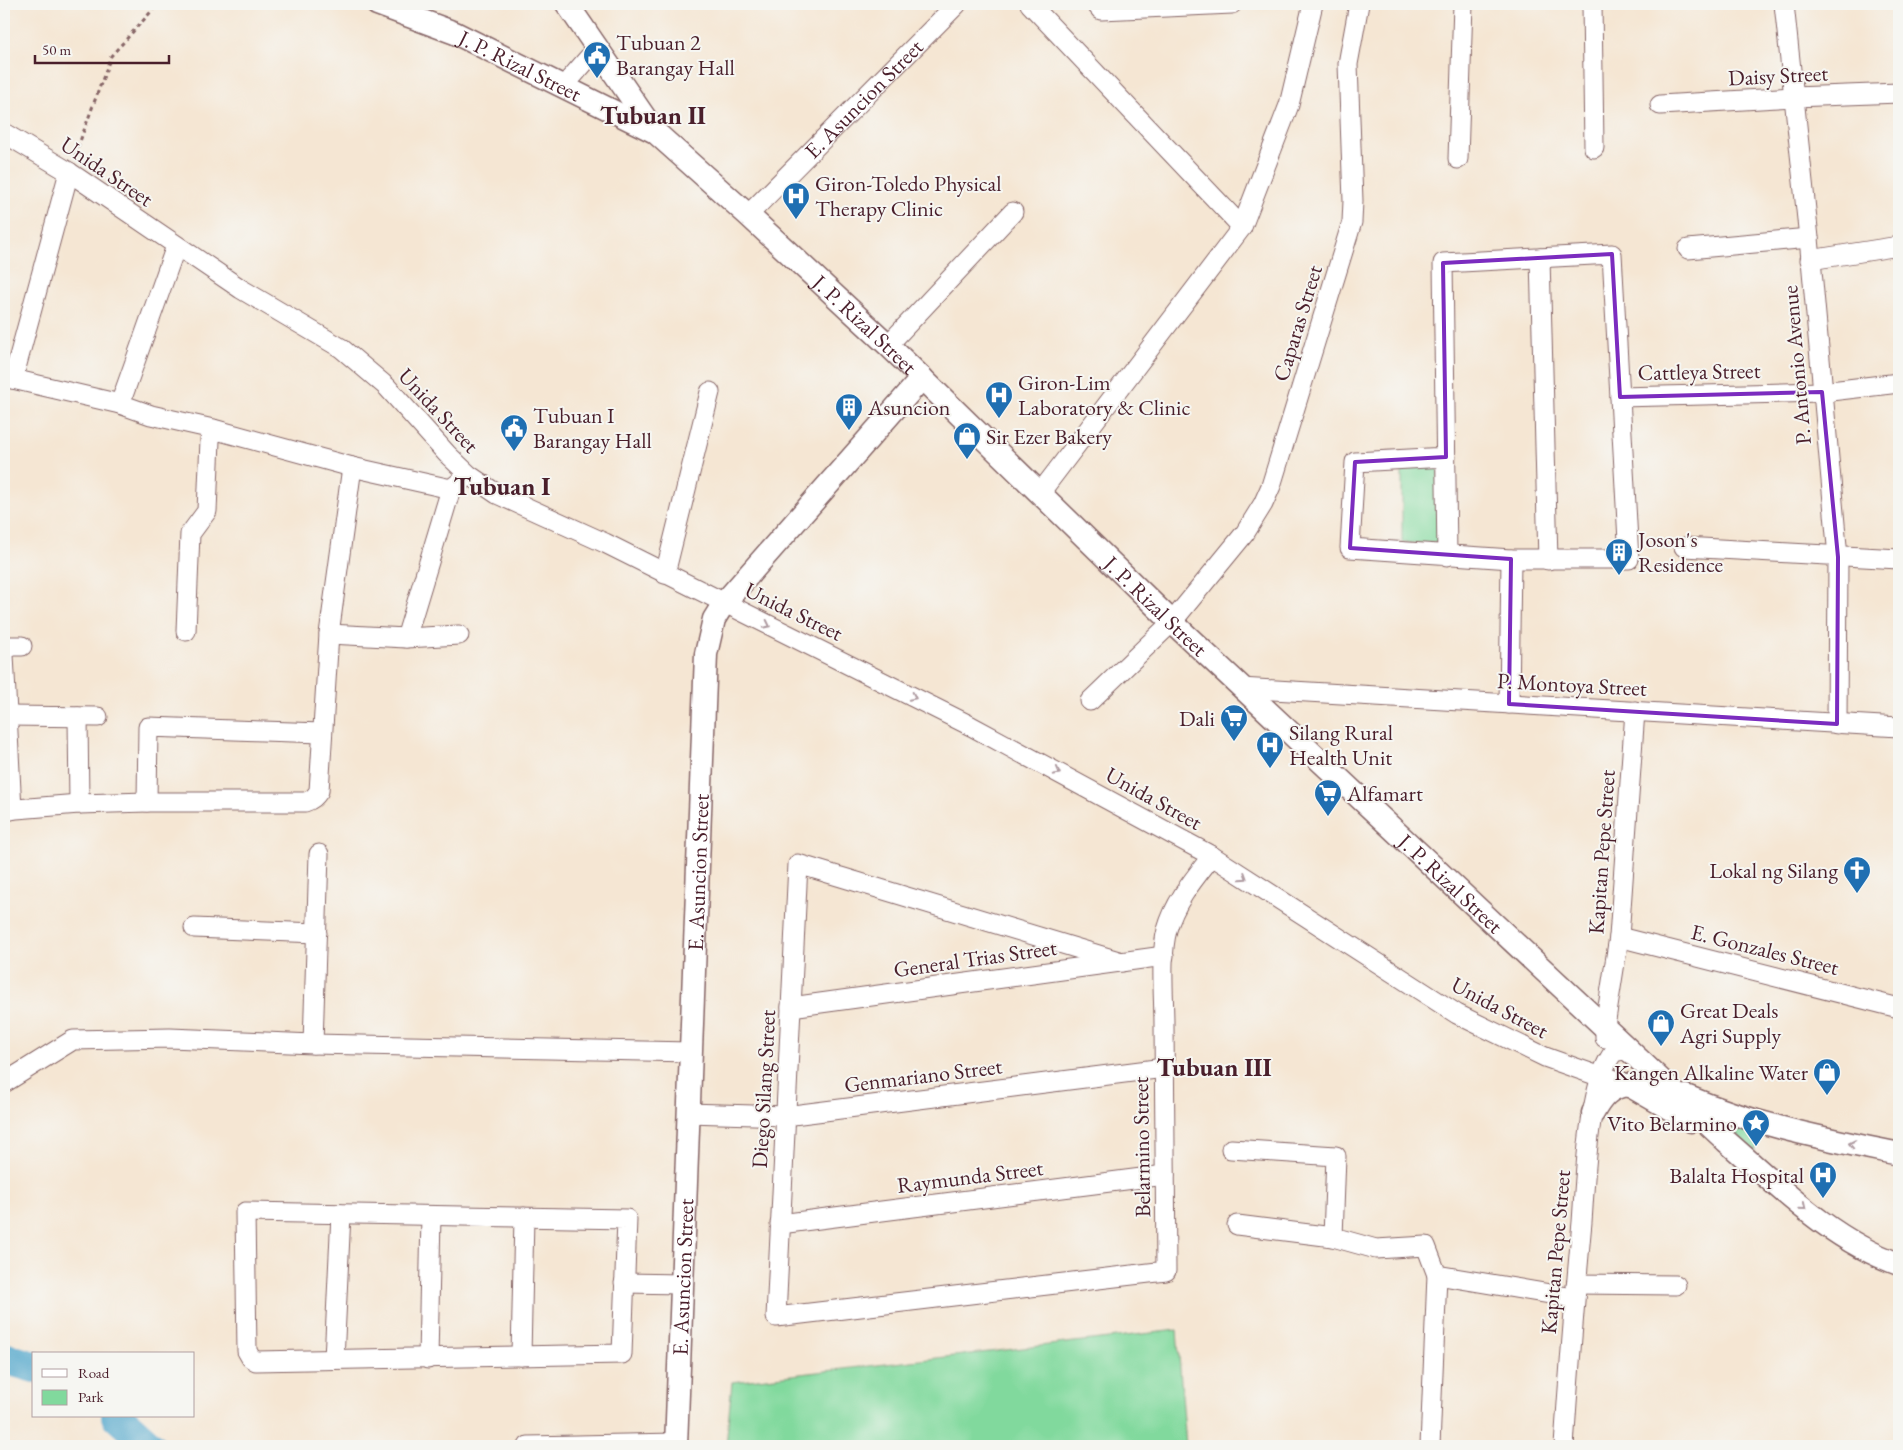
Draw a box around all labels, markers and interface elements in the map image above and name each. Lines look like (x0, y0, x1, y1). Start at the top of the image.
street label: J. P. Rizal Street (452, 22, 586, 108)
place label: Tubuan 2 Barangay Hall (616, 28, 735, 82)
scale bar (35, 32, 169, 64)
street label: E. Asuncion Street (798, 33, 929, 165)
text: 50 m (42, 40, 71, 59)
public building icon: Tubuan 2 Barangay Hall (582, 40, 612, 79)
street label: Daisy Street (1727, 58, 1829, 93)
district label: Tubuan II (600, 99, 706, 131)
street label: Unida Street (55, 130, 159, 213)
place label: Giron-Toledo Physical Therapy Clinic (815, 169, 1001, 223)
hospital icon: Giron-Toledo Physical Therapy Clinic (781, 181, 811, 220)
street label: Caparas Street (1266, 261, 1329, 385)
street label: J. P. Rizal Street (805, 267, 923, 381)
street label: P. Antonio Avenue (1775, 284, 1818, 446)
street label: Cattleya Street (1637, 356, 1761, 387)
street label: Unida Street (392, 362, 485, 459)
place label: Giron-Lim Laboratory & Clinic (1018, 368, 1190, 422)
hospital icon: Giron-Lim Laboratory & Clinic (984, 380, 1014, 419)
building icon: Asuncion (834, 392, 864, 431)
place label: Asuncion (867, 393, 951, 422)
place label: Tubuan I Barangay Hall (533, 401, 652, 455)
public building icon: Tubuan I Barangay Hall (499, 413, 529, 452)
shop icon: Sir Ezer Bakery (952, 421, 982, 460)
place label: Sir Ezer Bakery (986, 422, 1112, 451)
district label: Tubuan I (454, 470, 550, 502)
place label: Joson's Residence (1636, 525, 1724, 579)
building icon: Joson's Residence (1604, 537, 1634, 576)
street label: J. P. Rizal Street (1096, 548, 1214, 663)
street label: Unida Street (740, 575, 848, 648)
one-way arrow (762, 619, 771, 629)
street label: P. Montoya Street (1496, 666, 1648, 703)
one-way arrow (907, 691, 916, 701)
supermarket icon: Dali (1219, 703, 1249, 742)
place label: Dali (1179, 704, 1215, 733)
place label: Silang Rural Health Unit (1289, 718, 1393, 772)
hospital icon: Silang Rural Health Unit (1255, 730, 1285, 769)
street label: Unida Street (1100, 760, 1207, 837)
one-way arrow (1052, 766, 1061, 776)
street label: Kapitan Pepe Street (1581, 769, 1622, 935)
supermarket icon: Alfamart (1313, 778, 1343, 817)
place label: Alfamart (1346, 779, 1423, 808)
street label: E. Asuncion Street (681, 793, 716, 952)
street label: J. P. Rizal Street (1391, 826, 1509, 940)
church icon: Lokal ng Silang (1842, 855, 1872, 894)
place label: Lokal ng Silang (1709, 856, 1838, 885)
one-way arrow (1239, 871, 1248, 880)
street label: E. Gonzales Street (1688, 917, 1842, 982)
street label: General Trias Street (892, 933, 1059, 984)
street label: Unida Street (1446, 970, 1553, 1045)
place label: Great Deals Agri Supply (1679, 996, 1782, 1050)
shop icon: Great Deals Agri Supply (1646, 1008, 1676, 1047)
street label: Diego Silang Street (745, 1009, 782, 1169)
street label: Genmariano Street (842, 1051, 1004, 1100)
district label: Tubuan III (1156, 1051, 1272, 1083)
shop icon: Kangen Alkaline Water (1812, 1057, 1842, 1096)
place label: Kangen Alkaline Water (1614, 1058, 1809, 1087)
street label: Belarmino Street (1126, 1076, 1157, 1218)
place icon: Vito Belarmino (1741, 1108, 1771, 1147)
place label: Vito Belarmino (1607, 1109, 1737, 1138)
one-way arrow (1847, 1139, 1856, 1150)
street label: Raymunda Street (895, 1153, 1045, 1200)
hospital icon: Balalta Hospital (1808, 1160, 1838, 1199)
place label: Balalta Hospital (1669, 1161, 1804, 1190)
street label: Kapitan Pepe Street (1534, 1169, 1577, 1335)
street label: E. Asuncion Street (665, 1198, 700, 1356)
one-way arrow (1798, 1201, 1807, 1210)
legend (32, 1352, 195, 1418)
text: Road (78, 1363, 110, 1382)
text: Park (78, 1387, 105, 1406)

